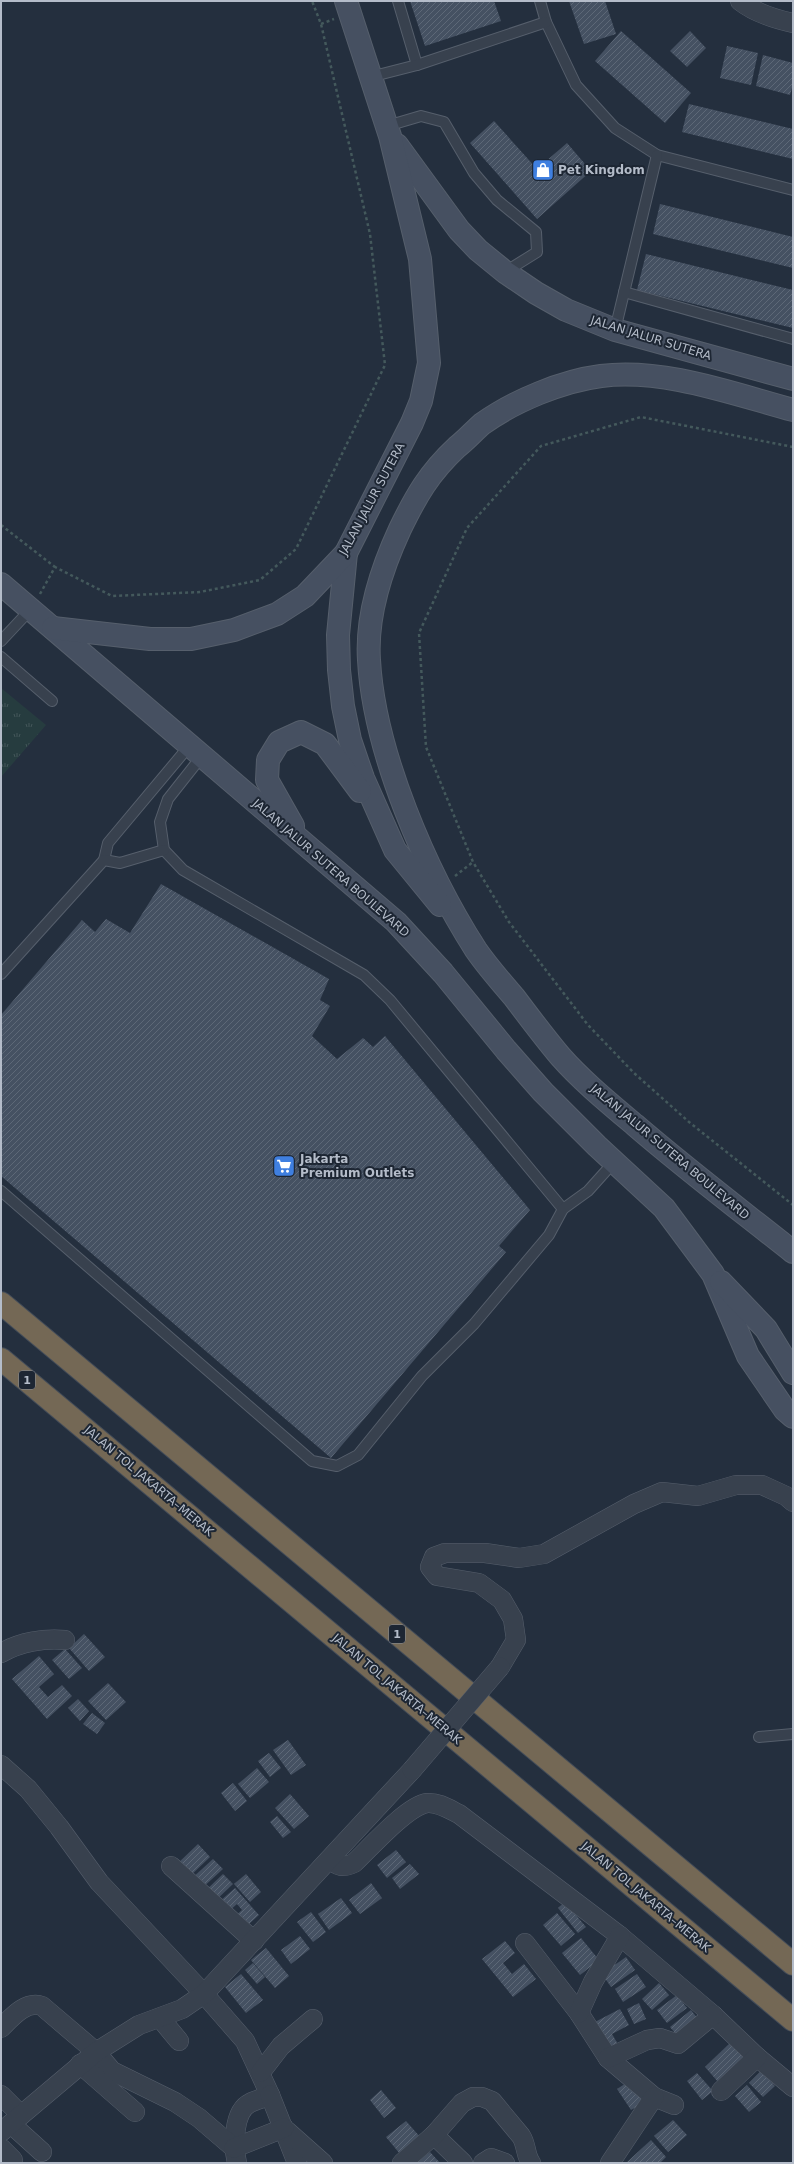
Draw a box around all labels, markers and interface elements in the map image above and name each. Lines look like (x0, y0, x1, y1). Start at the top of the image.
shop icon: Pet Kingdom (530, 157, 556, 183)
place label: Pet Kingdom (558, 163, 645, 177)
street label: JALAN JALUR SUTERA (588, 313, 714, 363)
street label: JALAN JALUR SUTERA (336, 440, 408, 559)
street label: JALAN JALUR SUTERA BOULEVARD (249, 795, 412, 940)
street label: JALAN JALUR SUTERA BOULEVARD (587, 1081, 752, 1223)
place label: Jakarta Premium Outlets (299, 1152, 414, 1180)
supermarket icon: Jakarta Premium Outlets (271, 1153, 297, 1179)
road number: 1 (19, 1371, 35, 1389)
street label: JALAN TOL JAKARTA–MERAK (81, 1422, 217, 1540)
road number: 1 (389, 1625, 405, 1643)
street label: JALAN TOL JAKARTA–MERAK (329, 1630, 465, 1748)
street label: JALAN TOL JAKARTA–MERAK (578, 1838, 714, 1956)

